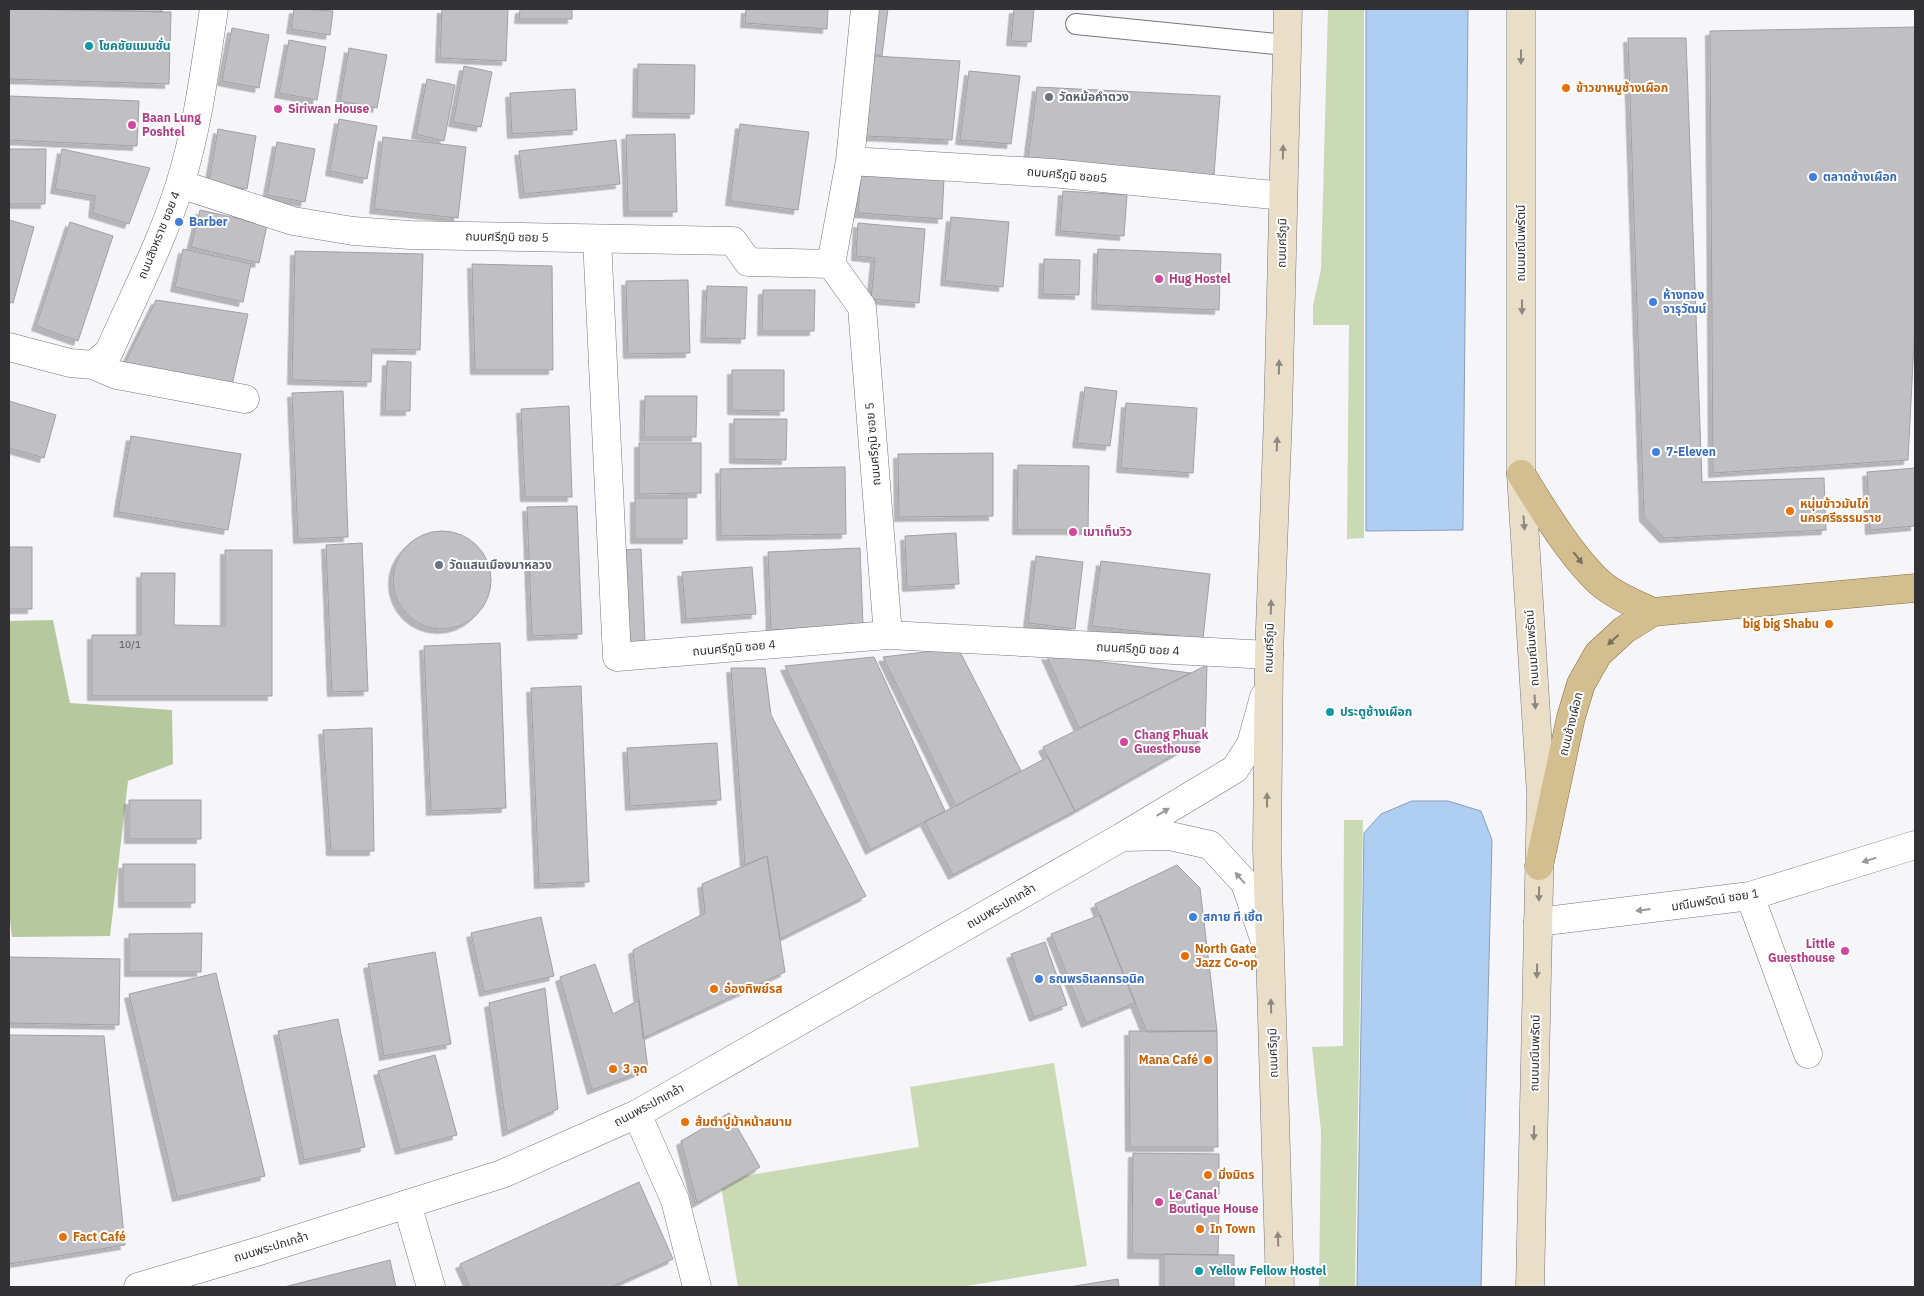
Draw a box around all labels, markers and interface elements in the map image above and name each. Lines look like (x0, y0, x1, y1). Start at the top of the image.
place label: โชคชัยแมนชั่น (99, 37, 171, 53)
marker: โชคชัยแมนชั่น (83, 40, 95, 52)
one-way arrow (1517, 50, 1525, 66)
place label: ข้าวขาหมูช้างเผือก (1576, 80, 1668, 96)
marker: ข้าวขาหมูช้างเผือก (1560, 82, 1572, 94)
place label: วัดหม้อคำตวง (1059, 89, 1129, 104)
marker: วัดหม้อคำตวง (1043, 91, 1055, 103)
place label: Siriwan House (288, 101, 370, 116)
marker: Siriwan House (272, 103, 284, 115)
place label: Baan Lung Poshtel (142, 110, 201, 139)
marker: Baan Lung Poshtel (126, 119, 138, 131)
one-way arrow (1280, 144, 1288, 160)
street label: ถนนศรีภูมิ ซอย5 (1026, 164, 1108, 185)
place label: ตลาดช้างเผือก (1823, 169, 1897, 184)
marker: ตลาดช้างเผือก (1807, 171, 1819, 183)
street label: ถนนสิงหราช ซอย 4 (134, 189, 183, 281)
street label: ถนนมณีนพรัตน์ (1513, 205, 1528, 281)
place label: Barber (189, 214, 228, 229)
marker: Barber (173, 216, 185, 228)
street label: ถนนศรีภูมิ (1274, 218, 1289, 268)
street label: ถนนศรีภูมิ ซอย 5 (465, 228, 549, 245)
place label: Hug Hostel (1169, 271, 1231, 286)
marker: Hug Hostel (1153, 273, 1165, 285)
place label: ห้างทอง จารุวัฒน์ (1663, 287, 1706, 316)
marker: ห้างทอง จารุวัฒน์ (1647, 296, 1659, 308)
one-way arrow (1518, 300, 1526, 316)
one-way arrow (1275, 359, 1283, 375)
street label: ถนนศรีภูมิ ซอย 5 (861, 402, 884, 486)
one-way arrow (1273, 436, 1281, 452)
place label: 7-Eleven (1666, 444, 1716, 459)
marker: 7-Eleven (1650, 446, 1662, 458)
place label: หนุ่มข้าวมันไก่ นครศรีธรรมราช (1800, 496, 1881, 525)
marker: หนุ่มข้าวมันไก่ นครศรีธรรมราช (1784, 505, 1796, 517)
one-way arrow (1521, 515, 1529, 531)
place label: เมาเท็นวิว (1083, 524, 1132, 539)
marker: เมาเท็นวิว (1067, 526, 1079, 538)
one-way arrow (1573, 551, 1584, 564)
place label: วัดแสนเมืองมาหลวง (449, 557, 552, 572)
marker: วัดแสนเมืองมาหลวง (433, 559, 445, 571)
one-way arrow (1267, 598, 1275, 614)
street label: ถนนมณีนพรัตน์ (1521, 609, 1542, 687)
place label: big big Shabu (1743, 616, 1819, 631)
marker: big big Shabu (1823, 618, 1835, 630)
street label: ถนนศรีภูมิ (1260, 623, 1277, 673)
one-way arrow (1608, 634, 1620, 646)
street label: ถนนศรีภูมิ ซอย 4 (692, 636, 776, 659)
house number: 10/1 (119, 638, 141, 651)
street label: ถนนศรีภูมิ ซอย 4 (1096, 639, 1180, 658)
street label: ถนนช้างเผือก (1555, 690, 1586, 757)
one-way arrow (1532, 695, 1540, 711)
place label: ประตูช้างเผือก (1340, 704, 1412, 720)
marker: ประตูช้างเผือก (1324, 706, 1336, 718)
place label: Chang Phuak Guesthouse (1134, 727, 1208, 756)
marker: Chang Phuak Guesthouse (1118, 736, 1130, 748)
one-way arrow (1264, 792, 1272, 808)
one-way arrow (1157, 807, 1170, 816)
one-way arrow (1861, 857, 1876, 865)
one-way arrow (1234, 872, 1246, 884)
street label: ถนนพระปกเกล้า (964, 880, 1038, 931)
street label: มณีนพรัตน์ ซอย 1 (1670, 885, 1760, 914)
one-way arrow (1535, 886, 1543, 902)
one-way arrow (1634, 906, 1650, 914)
place label: สกาย ที เชิ้ต (1203, 909, 1263, 924)
marker: สกาย ที เชิ้ต (1187, 911, 1199, 923)
place label: Little Guesthouse (1768, 936, 1835, 965)
place label: North Gate Jazz Co-op (1195, 941, 1258, 970)
marker: Little Guesthouse (1839, 945, 1851, 957)
marker: North Gate Jazz Co-op (1179, 950, 1191, 962)
one-way arrow (1533, 963, 1541, 979)
place label: ธณพรอิเลคทรอนิค (1049, 971, 1145, 986)
marker: ธณพรอิเลคทรอนิค (1033, 973, 1045, 985)
place label: อ๋องทิพย์รส (724, 981, 782, 996)
marker: อ๋องทิพย์รส (708, 983, 720, 995)
one-way arrow (1267, 998, 1275, 1014)
street label: ถนนมณีนพรัตน์ (1526, 1014, 1543, 1091)
street label: ถนนศรีภูมิ (1264, 1028, 1281, 1078)
place label: Mana Café (1139, 1052, 1198, 1067)
marker: Mana Café (1202, 1054, 1214, 1066)
place label: 3 จุด (623, 1061, 647, 1076)
marker: 3 จุด (607, 1063, 619, 1075)
street label: ถนนพระปกเกล้า (611, 1080, 686, 1129)
place label: ส้มตำปูม้าหน้าสนาม (695, 1114, 792, 1130)
marker: ส้มตำปูม้าหน้าสนาม (679, 1116, 691, 1128)
one-way arrow (1529, 1125, 1537, 1141)
place label: มิ่งมิตร (1218, 1167, 1254, 1182)
marker: มิ่งมิตร (1202, 1169, 1214, 1181)
place label: Le Canal Boutique House (1169, 1187, 1259, 1216)
marker: Le Canal Boutique House (1153, 1196, 1165, 1208)
place label: In Town (1210, 1221, 1255, 1236)
marker: In Town (1194, 1223, 1206, 1235)
street label: ถนนพระปกเกล้า (232, 1228, 310, 1265)
place label: Fact Café (73, 1229, 126, 1244)
one-way arrow (1274, 1230, 1282, 1246)
marker: Fact Café (57, 1231, 69, 1243)
place label: Yellow Fellow Hostel (1209, 1263, 1326, 1278)
marker: Yellow Fellow Hostel (1193, 1265, 1205, 1277)

